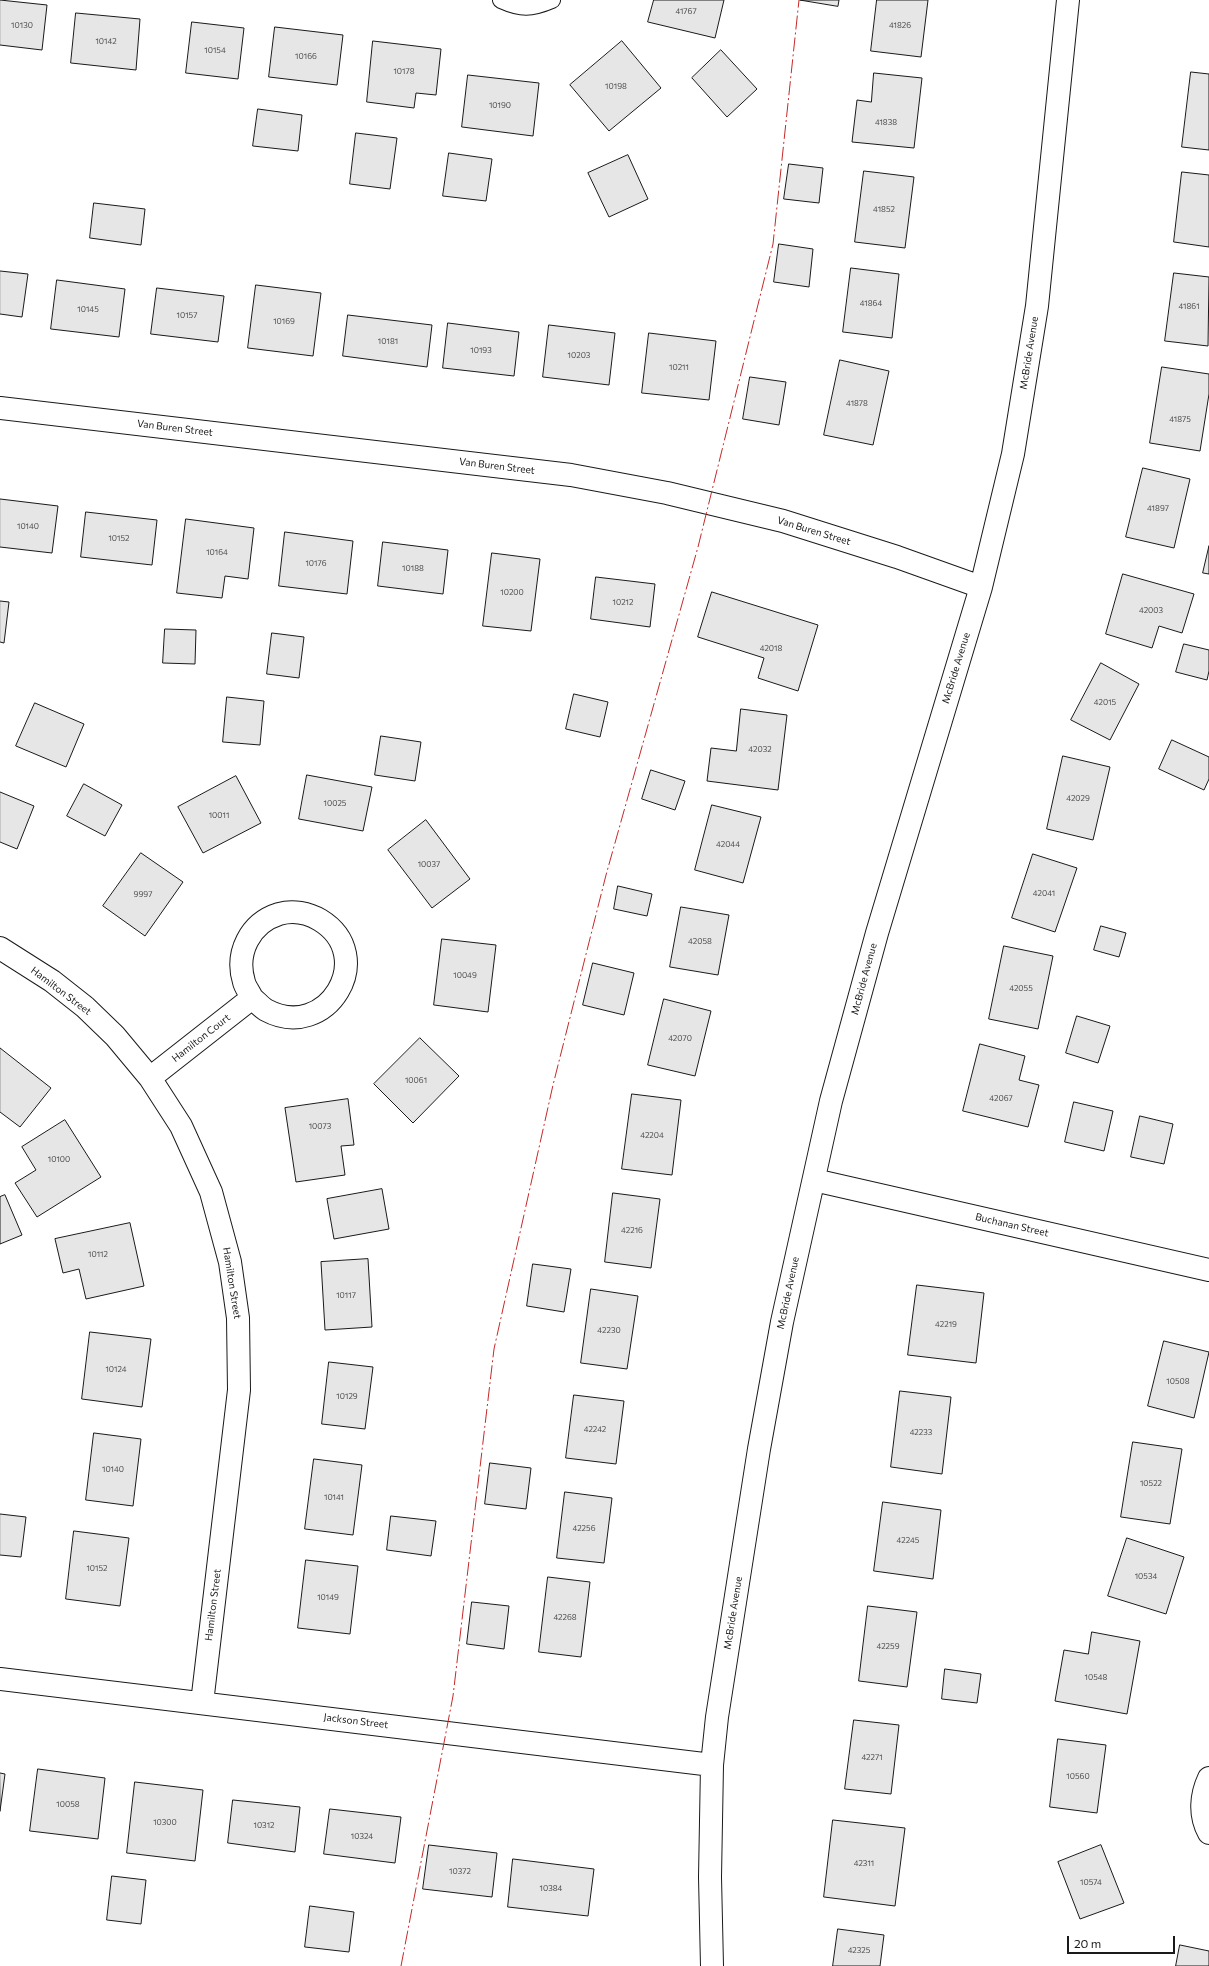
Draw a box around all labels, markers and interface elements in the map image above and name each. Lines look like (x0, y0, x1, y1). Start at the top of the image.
house number: 41767 (675, 6, 697, 16)
house number: 10130 (11, 20, 33, 30)
house number: 41826 (889, 20, 911, 30)
house number: 10142 (95, 36, 117, 46)
house number: 10154 (204, 45, 226, 55)
house number: 10166 (295, 51, 317, 61)
house number: 10178 (393, 66, 415, 76)
house number: 10198 (605, 81, 627, 91)
house number: 10190 (489, 100, 511, 110)
house number: 41838 (875, 117, 897, 127)
house number: 41852 (873, 204, 895, 214)
house number: 41864 (860, 298, 882, 308)
house number: 41861 (1178, 301, 1200, 311)
house number: 10145 (77, 304, 99, 314)
house number: 10157 (177, 310, 197, 320)
house number: 10169 (273, 316, 295, 326)
street label: McBride Avenue (1017, 316, 1041, 390)
house number: 10181 (378, 336, 398, 346)
house number: 10193 (470, 345, 492, 355)
house number: 10203 (568, 350, 590, 360)
house number: 10211 (669, 362, 689, 372)
house number: 41878 (846, 398, 868, 408)
house number: 41875 (1169, 414, 1191, 424)
street label: Van Buren Street (136, 417, 214, 439)
street label: Van Buren Street (458, 455, 536, 477)
house number: 41897 (1147, 503, 1169, 513)
street label: Van Buren Street (776, 514, 852, 548)
house number: 10140 (17, 521, 39, 531)
house number: 10152 (108, 533, 130, 543)
house number: 10164 (206, 547, 228, 557)
house number: 10176 (305, 558, 327, 568)
house number: 10188 (402, 563, 424, 573)
house number: 10200 (500, 587, 524, 597)
house number: 10212 (613, 597, 633, 607)
house number: 42003 (1139, 605, 1163, 615)
street label: McBride Avenue (939, 631, 973, 705)
house number: 42018 (760, 643, 782, 653)
house number: 42015 (1094, 697, 1116, 707)
house number: 42032 (748, 744, 772, 754)
house number: 42029 (1066, 793, 1090, 803)
house number: 10025 (324, 798, 346, 808)
house number: 10011 (209, 810, 229, 820)
house number: 42044 (716, 839, 740, 849)
house number: 10037 (418, 859, 440, 869)
house number: 42041 (1033, 888, 1055, 898)
house number: 9997 (134, 889, 152, 899)
house number: 42058 (688, 936, 712, 946)
street label: McBride Avenue (849, 942, 879, 1016)
street label: Hamilton Street (28, 964, 94, 1018)
house number: 10049 (453, 970, 477, 980)
house number: 42055 (1009, 983, 1033, 993)
street label: Hamilton Court (169, 1012, 233, 1064)
house number: 42070 (668, 1033, 692, 1043)
house number: 10061 (405, 1075, 427, 1085)
house number: 42067 (989, 1093, 1013, 1103)
house number: 10073 (309, 1121, 331, 1131)
house number: 42204 (640, 1130, 664, 1140)
house number: 10100 (48, 1154, 70, 1164)
street label: Buchanan Street (974, 1211, 1050, 1239)
house number: 42216 (621, 1225, 643, 1235)
street label: Hamilton Street (220, 1246, 244, 1320)
house number: 10112 (88, 1249, 108, 1259)
street label: McBride Avenue (774, 1256, 802, 1330)
house number: 10117 (336, 1290, 356, 1300)
house number: 42219 (935, 1319, 957, 1329)
house number: 42230 (597, 1325, 621, 1335)
house number: 10124 (105, 1364, 127, 1374)
house number: 10508 (1166, 1376, 1190, 1386)
house number: 10129 (336, 1391, 358, 1401)
house number: 42242 (584, 1424, 606, 1434)
house number: 42233 (910, 1427, 932, 1437)
house number: 10140 (102, 1464, 124, 1474)
house number: 10522 (1140, 1478, 1162, 1488)
house number: 10141 (324, 1492, 344, 1502)
house number: 42256 (572, 1523, 596, 1533)
house number: 42245 (897, 1535, 919, 1545)
house number: 10152 (86, 1563, 108, 1573)
street label: Hamilton Street (203, 1568, 223, 1642)
house number: 10534 (1135, 1571, 1157, 1581)
street label: McBride Avenue (721, 1576, 745, 1650)
house number: 10149 (317, 1592, 339, 1602)
house number: 42268 (553, 1612, 577, 1622)
house number: 42259 (876, 1641, 900, 1651)
house number: 10548 (1085, 1672, 1107, 1682)
street label: Jackson Street (323, 1711, 389, 1731)
house number: 42271 (861, 1752, 883, 1762)
house number: 10560 (1066, 1771, 1090, 1781)
house number: 10058 (56, 1799, 80, 1809)
house number: 10300 (153, 1817, 177, 1827)
house number: 10312 (253, 1820, 275, 1830)
house number: 10324 (351, 1831, 373, 1841)
house number: 42311 (854, 1858, 874, 1868)
house number: 10372 (449, 1866, 471, 1876)
house number: 10574 (1080, 1877, 1102, 1887)
house number: 10384 (540, 1883, 562, 1893)
scale bar (1069, 1928, 1177, 1954)
text: 20 m (1074, 1936, 1101, 1950)
house number: 42325 (848, 1945, 870, 1955)

